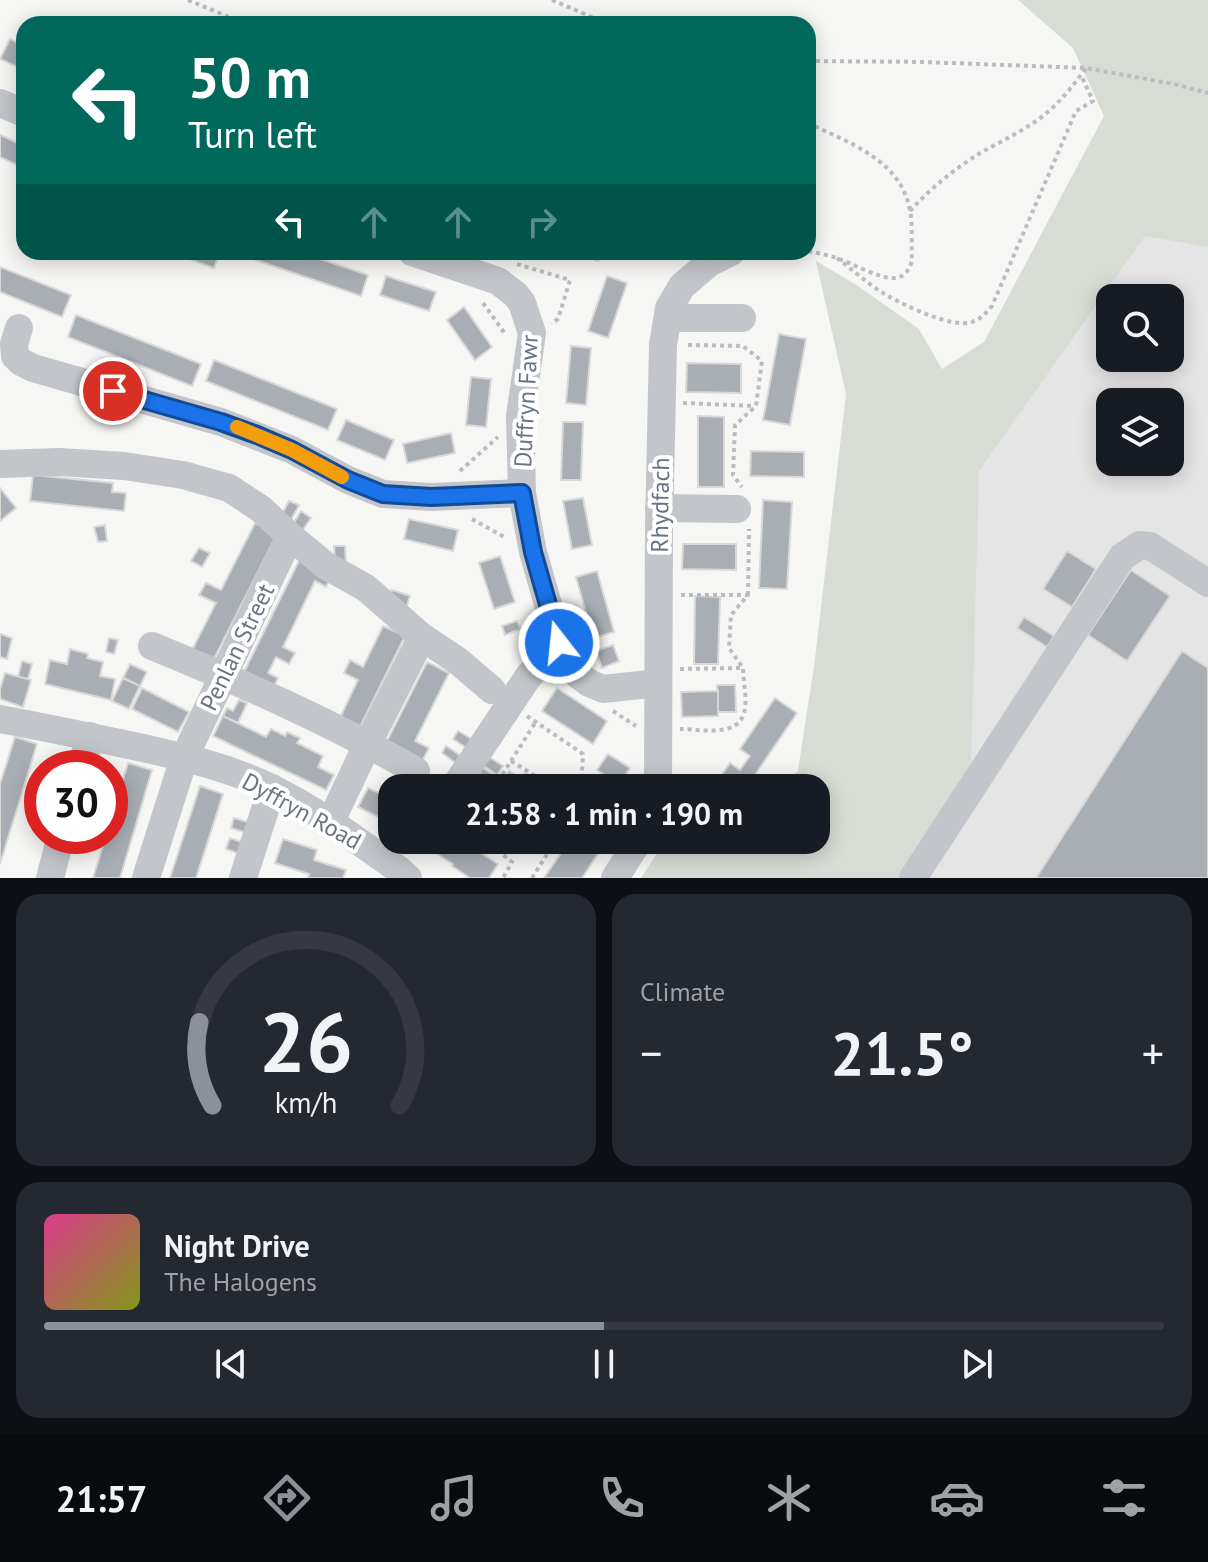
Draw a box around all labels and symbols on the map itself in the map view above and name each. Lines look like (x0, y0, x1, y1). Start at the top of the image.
street label: Duffryn Fawr (507, 334, 545, 468)
pin (79, 357, 147, 425)
street label: Rhydfach (644, 457, 676, 553)
street label: Penlan Street (193, 578, 281, 716)
position arrow (517, 601, 601, 685)
speed limit sign: 30 (24, 750, 128, 854)
street label: Dyffryn Road (237, 766, 367, 856)

